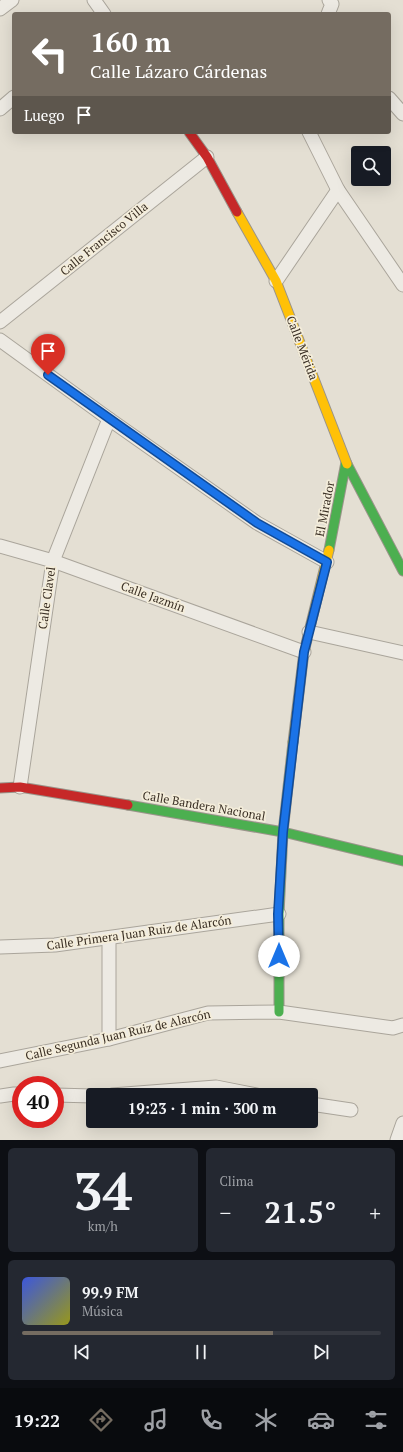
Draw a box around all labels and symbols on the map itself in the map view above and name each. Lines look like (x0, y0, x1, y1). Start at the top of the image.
street label: Calle Francisco Villa (57, 199, 151, 279)
street label: Calle Mérida (283, 314, 322, 382)
pin (31, 334, 65, 375)
street label: El Mirador (312, 480, 337, 538)
street label: Calle Clavel (35, 565, 58, 630)
street label: Calle Jazmín (119, 578, 187, 615)
street label: Calle Bandera Nacional (142, 787, 267, 824)
street label: Calle Primera Juan Ruiz de Alarcón (46, 912, 232, 953)
position arrow (258, 935, 300, 977)
street label: Calle Segunda Juan Ruiz de Alarcón (24, 1006, 212, 1063)
speed limit sign: 40 (12, 1076, 64, 1128)

